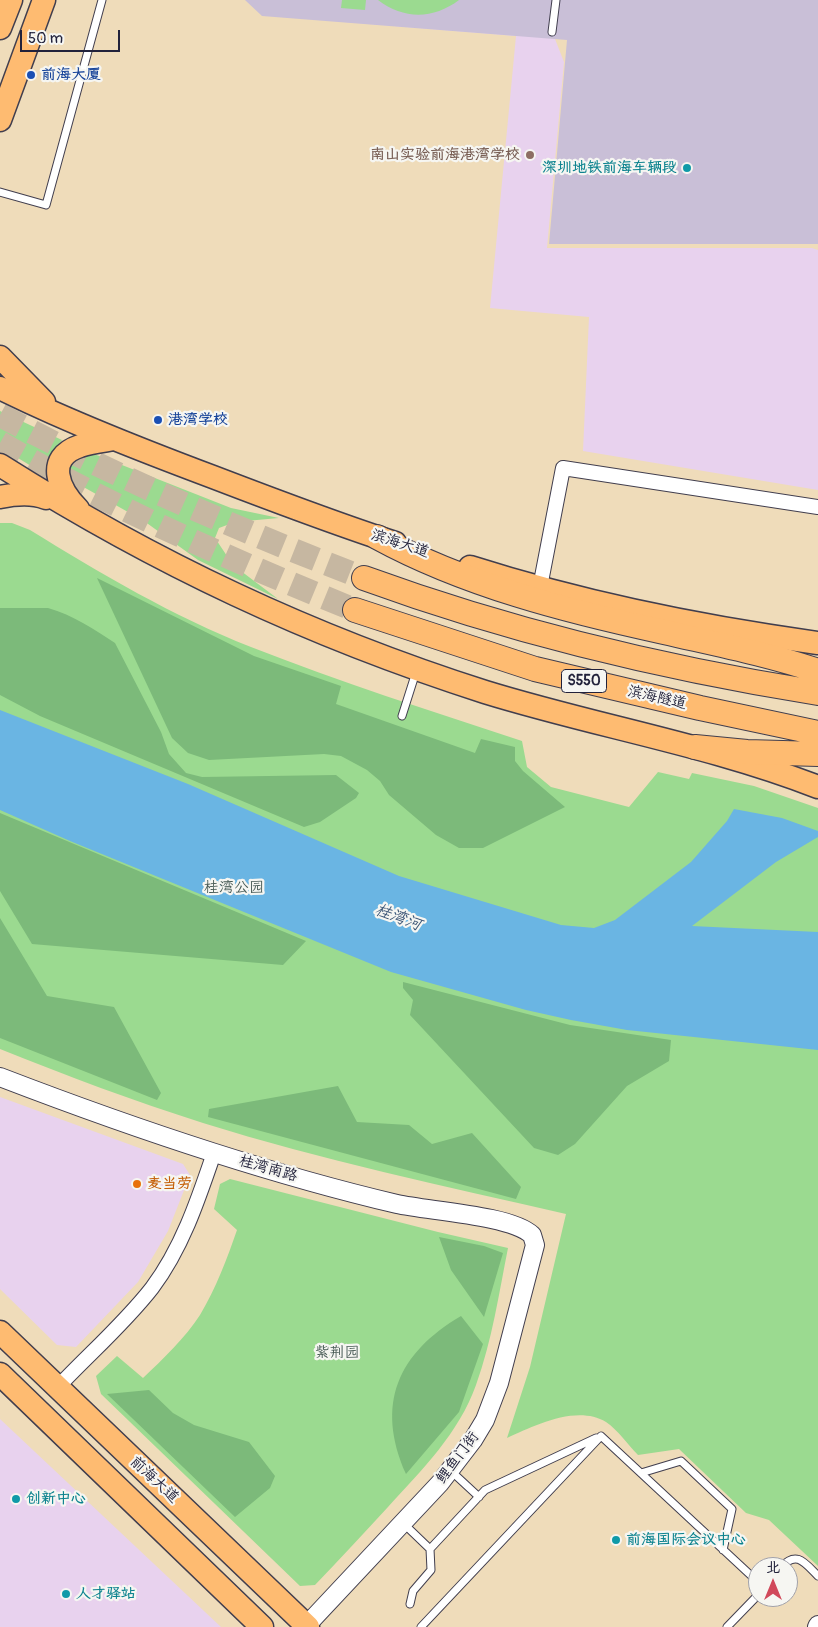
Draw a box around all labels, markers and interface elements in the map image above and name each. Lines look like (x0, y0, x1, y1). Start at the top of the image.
scale bar (22, 20, 122, 52)
text: 50 m (28, 29, 63, 48)
place label: 前海大厦 (41, 66, 101, 84)
marker: 前海大厦 (25, 69, 37, 81)
place label: 南山实验前海港湾学校 (370, 146, 520, 164)
marker: 南山实验前海港湾学校 (524, 149, 536, 161)
place label: 深圳地铁前海车辆段 (542, 159, 677, 177)
marker: 深圳地铁前海车辆段 (681, 162, 693, 174)
place label: 港湾学校 (168, 411, 228, 429)
marker: 港湾学校 (152, 414, 164, 426)
street label: 滨海大道 (369, 526, 431, 562)
road number: S550 (562, 669, 606, 692)
street label: 滨海隧道 (626, 682, 688, 714)
park label: 桂湾公园 (204, 879, 264, 897)
water label: 桂湾河 (372, 900, 424, 936)
street label: 桂湾南路 (237, 1152, 299, 1186)
place label: 麦当劳 (147, 1175, 192, 1193)
marker: 麦当劳 (131, 1178, 143, 1190)
park label: 紫荆园 (315, 1344, 359, 1362)
street label: 鲤鱼门街 (433, 1429, 483, 1487)
street label: 前海大道 (126, 1453, 182, 1507)
place label: 创新中心 (26, 1490, 86, 1508)
marker: 创新中心 (10, 1493, 22, 1505)
place label: 前海国际会议中心 (626, 1531, 746, 1549)
marker: 前海国际会议中心 (610, 1534, 622, 1546)
north arrow (748, 1557, 798, 1607)
text: 北 (766, 1559, 780, 1576)
place label: 人才驿站 (76, 1585, 136, 1603)
marker: 人才驿站 (60, 1588, 72, 1600)

